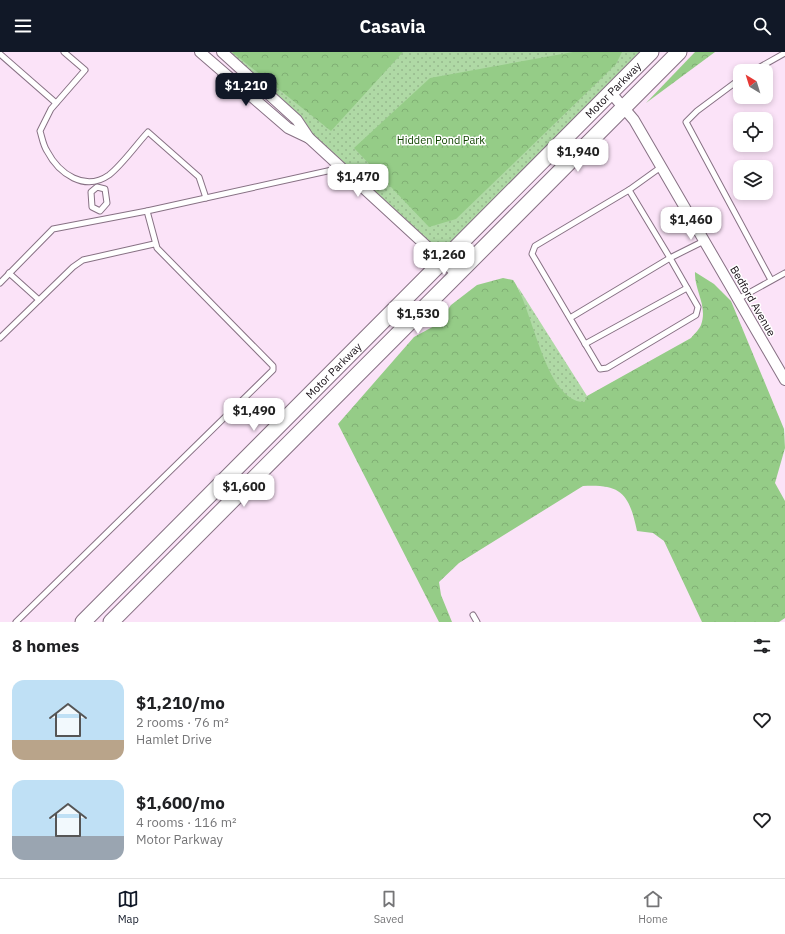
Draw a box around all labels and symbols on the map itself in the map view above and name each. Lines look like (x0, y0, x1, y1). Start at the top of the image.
street label: Motor Parkway (582, 59, 644, 121)
north arrow (733, 64, 773, 104)
pin: $1,210 (213, 73, 279, 107)
park label: Hidden Pond Park (397, 133, 485, 147)
pin: $1,940 (545, 139, 611, 173)
pin: $1,470 (325, 164, 391, 198)
pin: $1,460 (658, 207, 724, 241)
pin: $1,260 (411, 242, 477, 276)
street label: Bedford Avenue (727, 263, 779, 339)
pin: $1,530 (385, 301, 451, 335)
street label: Motor Parkway (303, 339, 365, 402)
pin: $1,490 (221, 398, 287, 432)
pin: $1,600 (211, 474, 277, 508)

